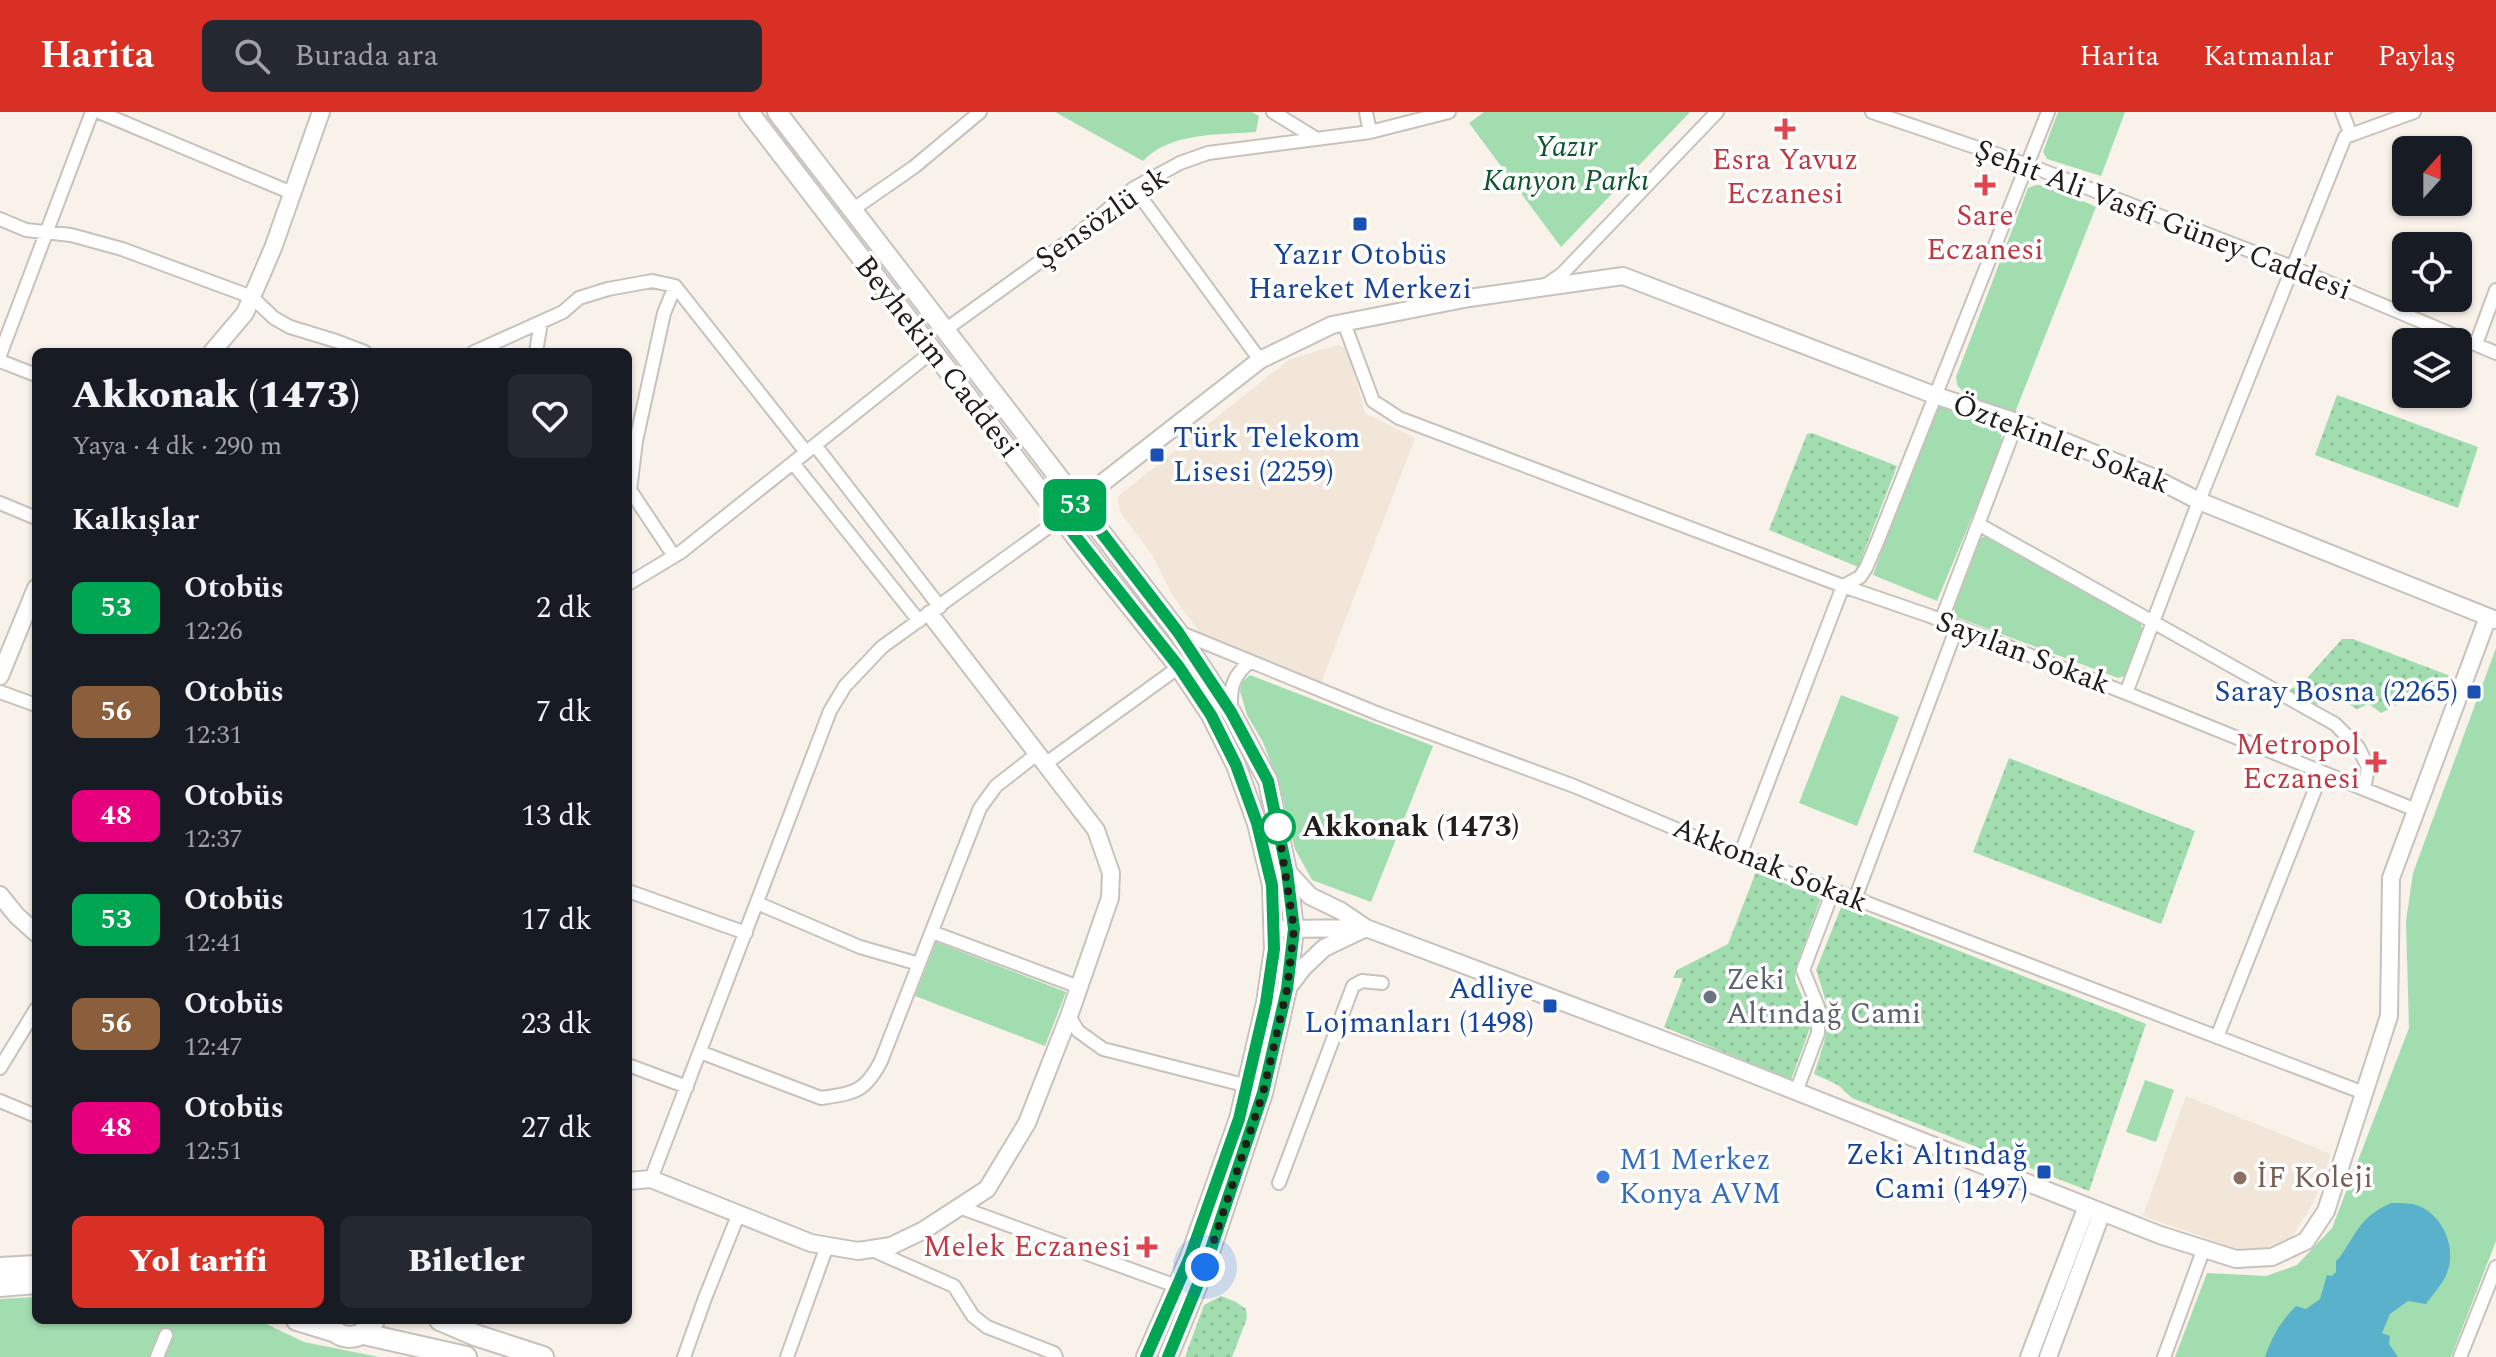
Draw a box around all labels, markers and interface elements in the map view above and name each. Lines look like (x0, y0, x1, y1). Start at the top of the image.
search box (202, 20, 762, 92)
text: Harita (40, 27, 154, 85)
text: Burada ara (294, 33, 438, 79)
icon: search (230, 34, 274, 78)
text: Harita (2079, 35, 2159, 78)
text: Katmanlar (2203, 35, 2334, 78)
text: Paylaş (2378, 35, 2456, 78)
marker: Esra Yavuz Eczanesi (1776, 120, 1794, 138)
park label: Yazır Kanyon Parkı (1483, 124, 1649, 204)
street label: Şehit Ali Vasfi Güney Caddesi (1968, 127, 2358, 313)
north arrow (2392, 136, 2472, 216)
map controls (2392, 136, 2472, 408)
place label: Esra Yavuz Eczanesi (1712, 137, 1858, 217)
street label: Şensözlü sk (1026, 155, 1178, 281)
marker: Sare Eczanesi (1976, 176, 1994, 194)
place label: Sare Eczanesi (1926, 193, 2044, 273)
marker: Yazır Otobüs Hareket Merkezi (1351, 215, 1369, 233)
place label: Yazır Otobüs Hareket Merkezi (1248, 232, 1472, 312)
button: locate (2392, 232, 2472, 312)
street label: Beyhekim Caddesi (843, 246, 1031, 468)
button: layers (2392, 328, 2472, 408)
text: Akkonak (1473) (72, 367, 360, 425)
button: heart (508, 374, 592, 458)
street label: Öztekinler Sokak (1945, 381, 2177, 507)
place label: Türk Telekom Lisesi (2259) (1173, 415, 1361, 495)
text: Yaya · 4 dk · 290 m (72, 426, 282, 466)
marker: Türk Telekom Lisesi (2259) (1148, 446, 1166, 464)
line badge: 53 (1039, 479, 1111, 531)
text: 53 (1059, 483, 1091, 526)
text: Kalkışlar (72, 497, 199, 543)
text: Otobüs (184, 565, 284, 611)
text: 2 dk (536, 585, 592, 631)
text: 53 (100, 586, 132, 629)
street label: Sayılan Sokak (1929, 599, 2117, 707)
text: 12:26 (184, 611, 243, 651)
text: Otobüs (184, 669, 284, 715)
place label: Saray Bosna (2265) (2214, 669, 2458, 715)
marker: Saray Bosna (2265) (2465, 683, 2483, 701)
text: 7 dk (536, 689, 592, 735)
text: 56 (100, 690, 132, 733)
text: 12:31 (184, 715, 243, 755)
place label: Metropol Eczanesi (2236, 722, 2360, 802)
marker: Metropol Eczanesi (2367, 753, 2385, 771)
text: Otobüs (184, 773, 284, 819)
text: 13 dk (521, 793, 592, 839)
text: 48 (100, 794, 132, 837)
place label: Akkonak (1473) (1302, 804, 1519, 850)
street label: Akkonak Sokak (1665, 805, 1875, 925)
marker: Akkonak (1473) (1261, 810, 1295, 844)
text: 12:37 (184, 819, 243, 859)
text: Otobüs (184, 877, 284, 923)
text: 17 dk (521, 897, 592, 943)
text: 53 (100, 898, 132, 941)
text: 12:41 (184, 923, 243, 963)
place label: Zeki Altındağ Cami (1726, 957, 1921, 1037)
place label: Adliye Lojmanları (1498) (1304, 966, 1534, 1046)
text: Otobüs (184, 981, 284, 1027)
marker: Zeki Altındağ Cami (1701, 988, 1719, 1006)
marker: Adliye Lojmanları (1498) (1541, 997, 1559, 1015)
text: 23 dk (521, 1001, 592, 1047)
text: 56 (100, 1002, 132, 1045)
text: 12:47 (184, 1027, 243, 1067)
text: Otobüs (184, 1085, 284, 1131)
text: 27 dk (521, 1105, 592, 1151)
text: 48 (100, 1106, 132, 1149)
text: 12:51 (184, 1131, 243, 1171)
place label: Zeki Altındağ Cami (1497) (1846, 1132, 2028, 1212)
place label: M1 Merkez Konya AVM (1619, 1137, 1781, 1217)
place label: İF Koleji (2256, 1155, 2373, 1201)
marker: Zeki Altındağ Cami (1497) (2035, 1163, 2053, 1181)
marker: M1 Merkez Konya AVM (1594, 1168, 1612, 1186)
marker: İF Koleji (2231, 1169, 2249, 1187)
button: Yol tarifi (72, 1216, 324, 1308)
button: Biletler (340, 1216, 592, 1308)
place label: Melek Eczanesi (923, 1224, 1131, 1270)
marker: Melek Eczanesi (1138, 1238, 1156, 1256)
your location (1185, 1247, 1225, 1287)

